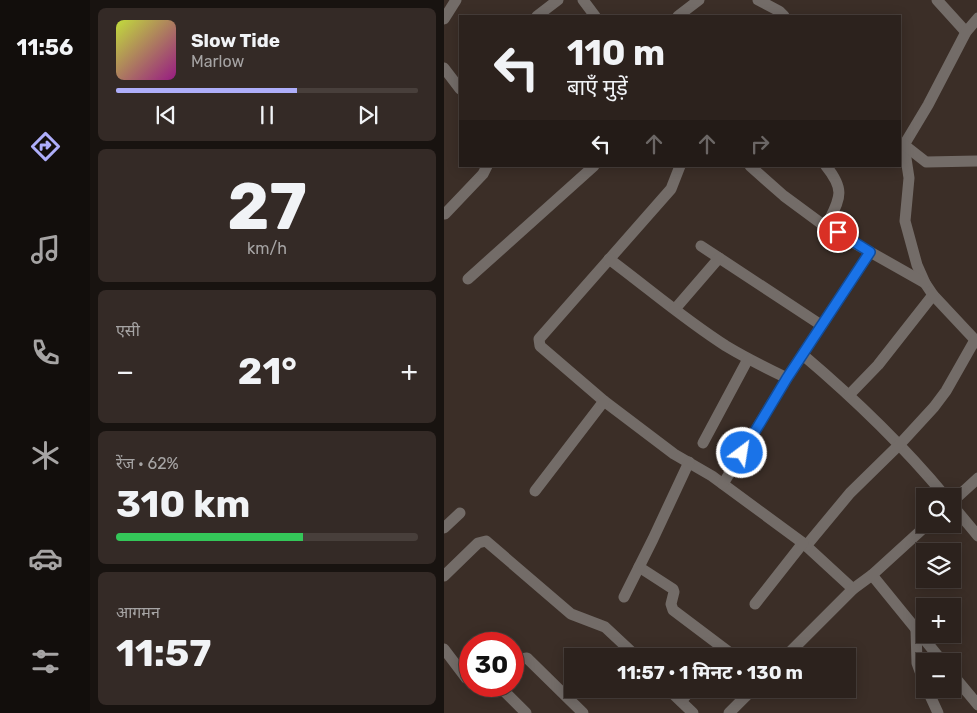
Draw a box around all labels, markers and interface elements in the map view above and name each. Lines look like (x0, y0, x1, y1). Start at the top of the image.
text: Slow Tide (191, 29, 280, 52)
text: 110 m (567, 32, 665, 74)
text: 11:56 (17, 34, 73, 61)
icon: left (484, 35, 549, 100)
text: Marlow (191, 52, 244, 71)
text: बाएँ मुड़ें (567, 74, 628, 101)
icon: previous (152, 101, 180, 129)
icon: pause (253, 101, 281, 129)
icon: next (354, 101, 382, 129)
icon: directions (28, 129, 63, 164)
icon: left (587, 130, 615, 158)
icon: ahead (640, 130, 668, 158)
icon: ahead (693, 130, 721, 158)
icon: right (746, 130, 774, 158)
text: 27 (227, 168, 307, 245)
pin (817, 211, 859, 253)
icon: arrive (824, 218, 852, 246)
icon: music (28, 232, 63, 267)
text: km/h (247, 239, 287, 258)
text: एसी (116, 321, 140, 340)
icon: phone (28, 335, 63, 370)
text: 21° (238, 348, 297, 394)
text: − (116, 355, 134, 388)
text: + (401, 355, 418, 388)
position arrow (715, 426, 767, 478)
icon: climate (28, 438, 63, 473)
text: रेंज · 62% (116, 454, 179, 473)
text: 310 km (116, 481, 250, 527)
map controls (916, 488, 961, 698)
button: search (916, 488, 961, 533)
icon: car (28, 541, 63, 576)
button: layers (916, 543, 961, 588)
button: + (916, 598, 961, 643)
text: आगमन (116, 603, 160, 622)
text: 11:57 (116, 630, 211, 676)
speed limit sign: 30 (459, 632, 524, 697)
icon: filters (28, 644, 63, 679)
button: − (916, 653, 961, 698)
text: 11:57 · 1 मिनट · 130 m (617, 661, 803, 684)

